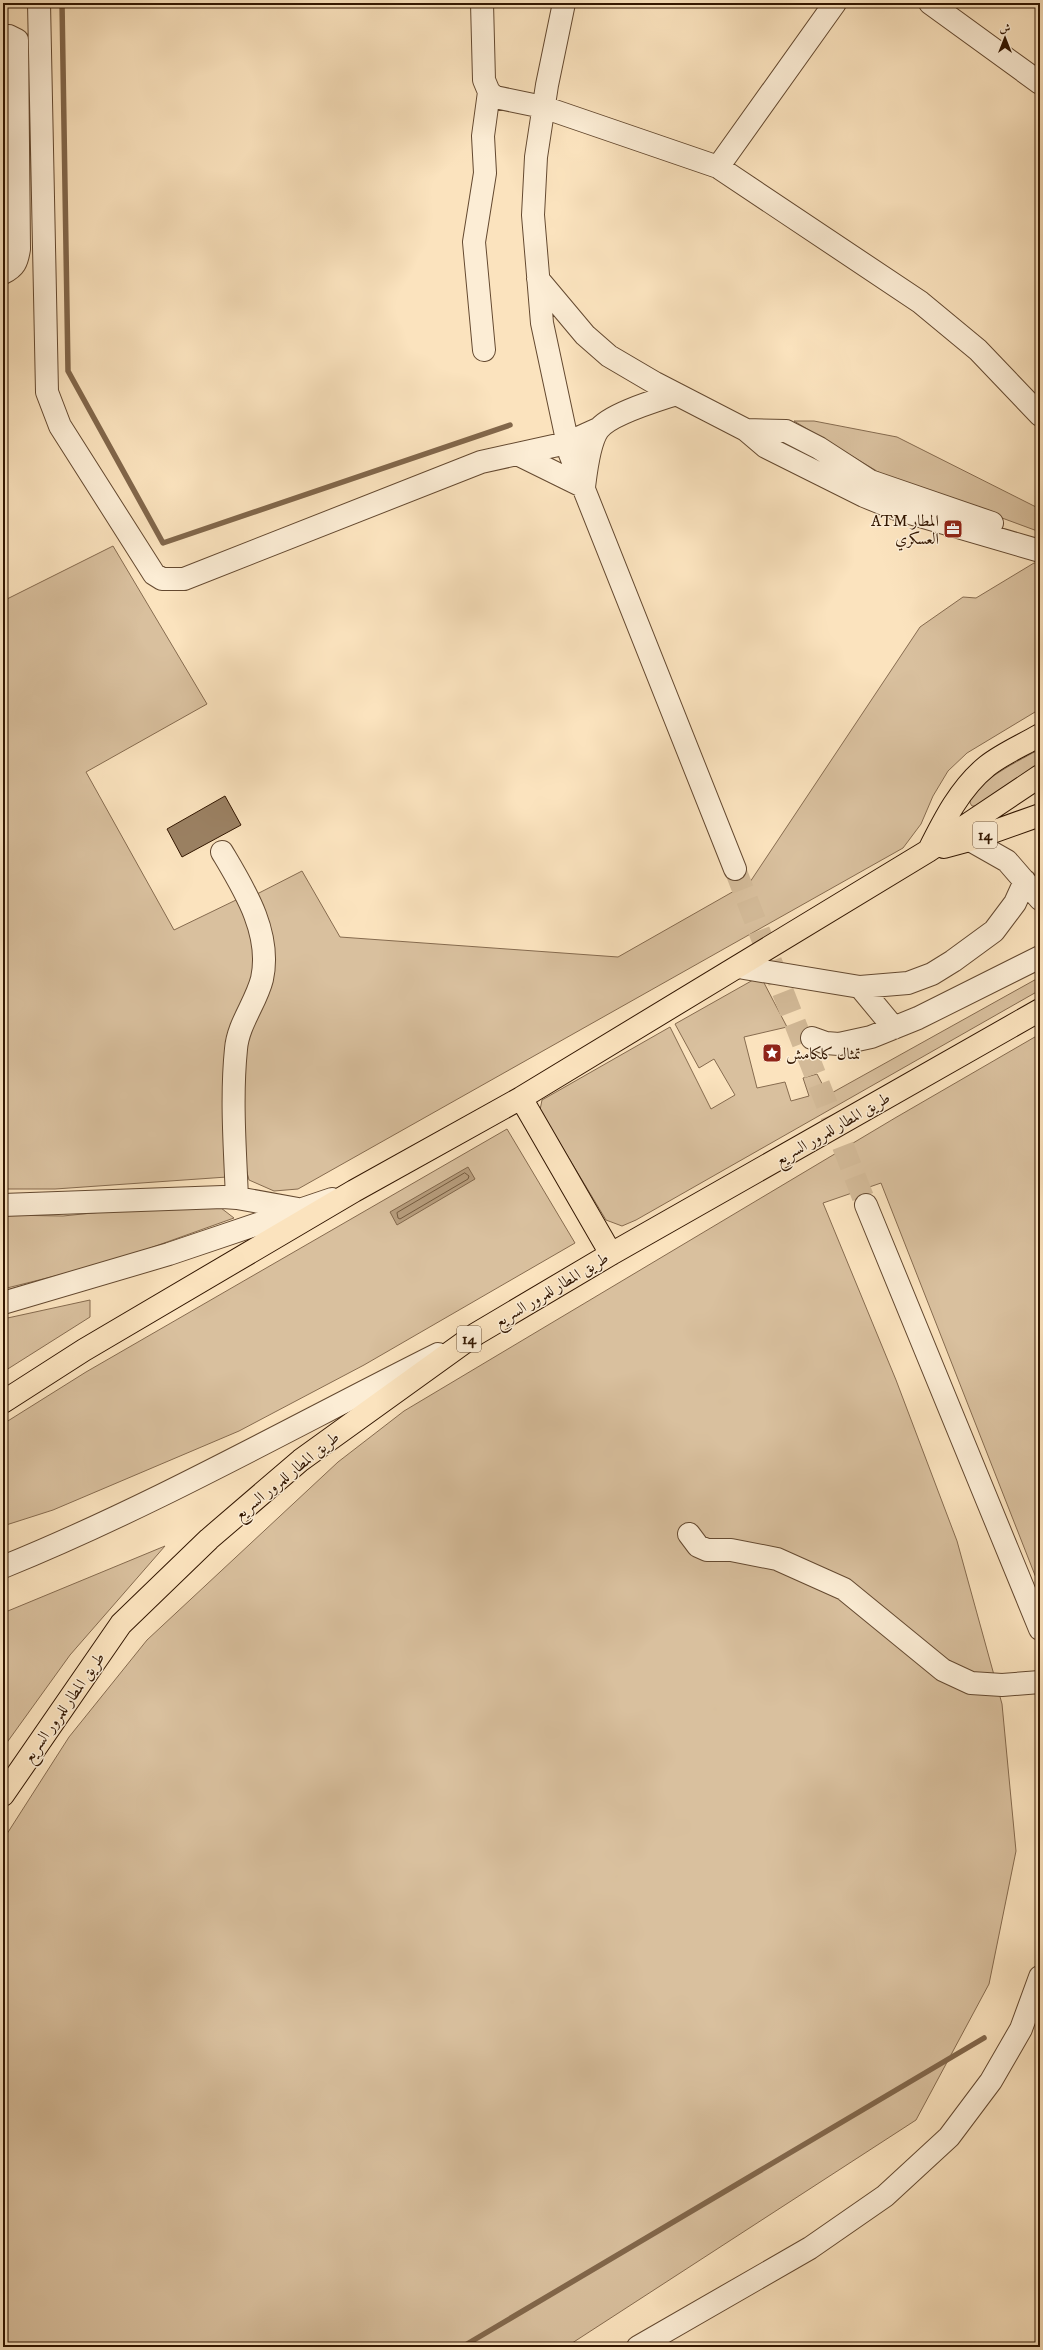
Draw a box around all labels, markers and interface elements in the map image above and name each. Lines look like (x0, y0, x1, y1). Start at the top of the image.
north arrow (985, 18, 1025, 58)
text: ش (1000, 22, 1011, 36)
place label: ATM المطار العسكري (871, 511, 939, 551)
office icon: ATM المطار العسكري (942, 518, 964, 540)
road number: 14 (973, 822, 997, 848)
place icon: تمثال كلكامش (761, 1042, 783, 1064)
place label: تمثال كلكامش (786, 1044, 861, 1064)
street label: طريق المطار للمرور السريع (771, 1088, 896, 1174)
street label: طريق المطار للمرور السريع (491, 1248, 615, 1336)
road number: 14 (457, 1326, 481, 1352)
street label: طريق المطار للمرور السريع (230, 1427, 347, 1528)
street label: طريق المطار للمرور السريع (18, 1649, 113, 1769)

